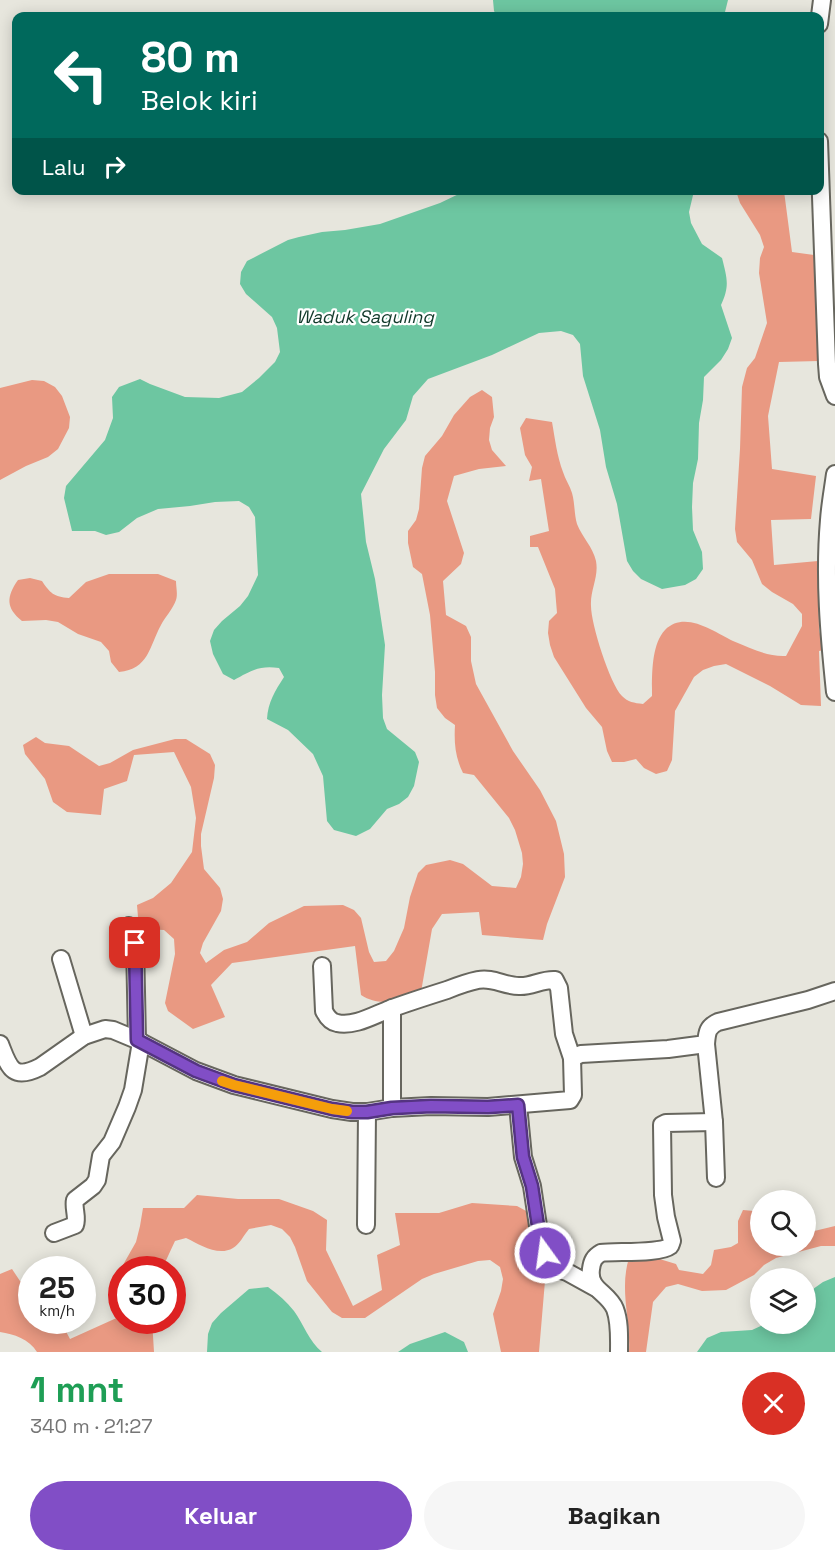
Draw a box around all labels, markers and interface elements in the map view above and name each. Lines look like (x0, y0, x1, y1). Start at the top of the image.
text: 80 m (141, 31, 240, 84)
icon: left (42, 36, 120, 114)
text: Belok kiri (141, 83, 258, 118)
icon: right (98, 150, 131, 183)
text: Lalu (42, 153, 86, 181)
water label: Waduk Saguling (296, 305, 435, 328)
pin (109, 917, 160, 968)
icon: arrive (118, 926, 151, 959)
map controls (750, 1190, 816, 1334)
button: search (750, 1190, 816, 1256)
position arrow (513, 1221, 577, 1285)
speed limit sign: 30 (108, 1256, 186, 1334)
text: 25 (39, 1268, 75, 1307)
button: layers (750, 1268, 816, 1334)
text: km/h (39, 1301, 75, 1320)
text: 1 mnt (30, 1367, 124, 1413)
button: close (742, 1372, 805, 1435)
text: 340 m · 21:27 (30, 1413, 152, 1439)
button: Keluar (30, 1481, 412, 1550)
button: Bagikan (424, 1481, 805, 1550)

